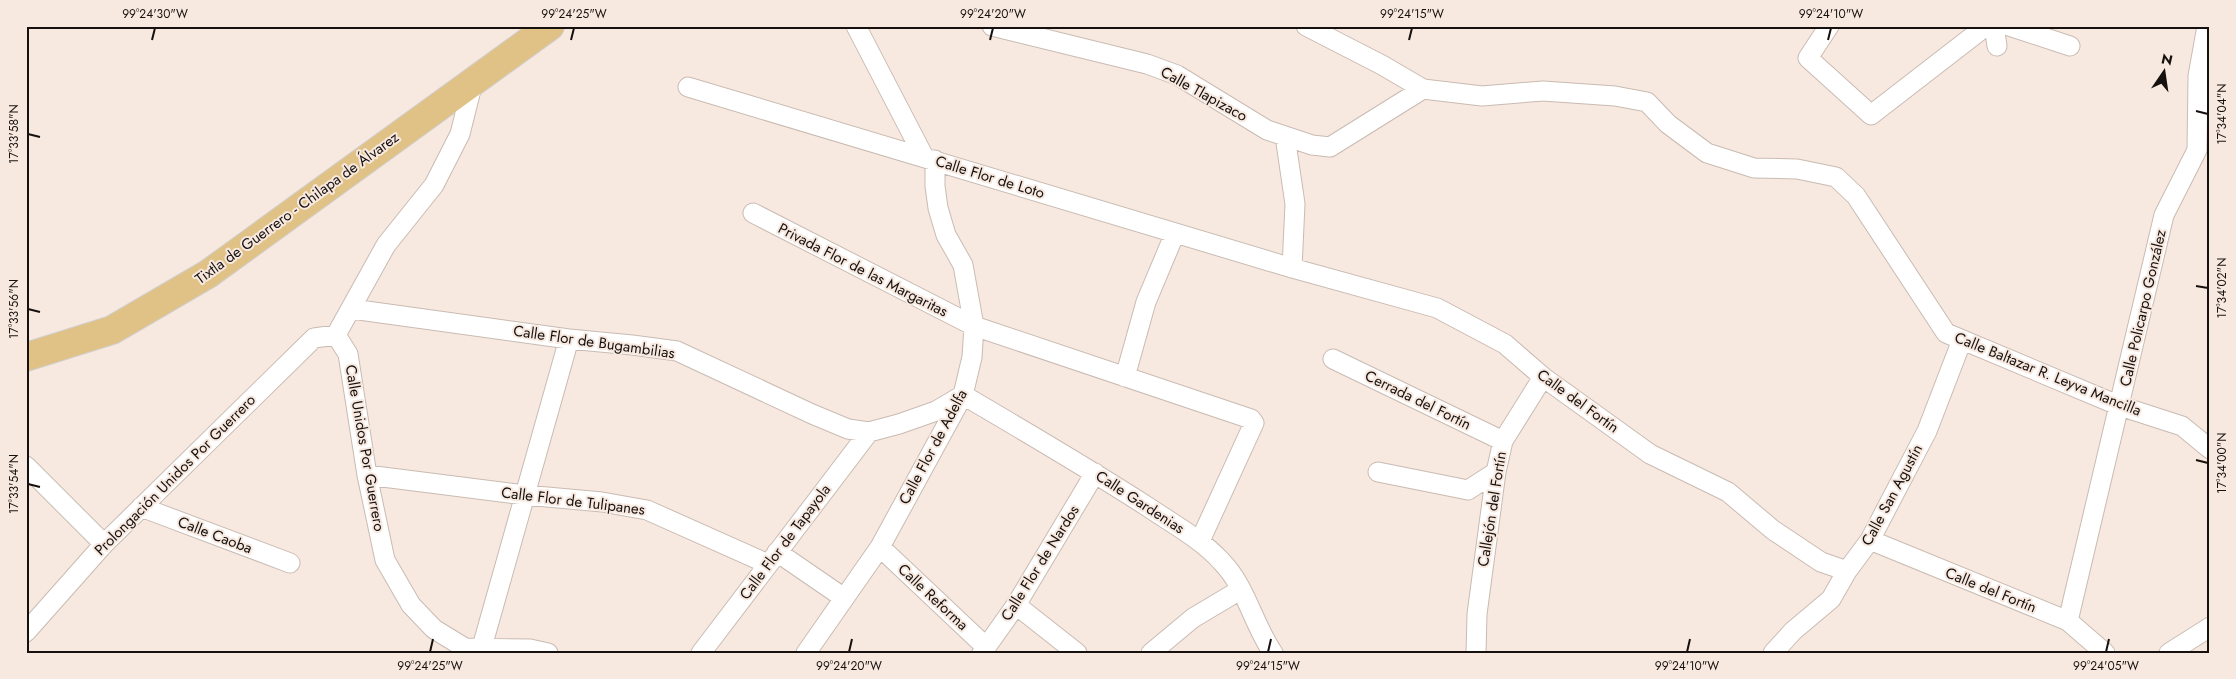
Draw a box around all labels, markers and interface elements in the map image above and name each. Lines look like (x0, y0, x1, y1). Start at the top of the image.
text: 99°24'30"W (122, 5, 188, 23)
text: 99°24'25"W (541, 5, 607, 23)
text: 99°24'20"W (960, 5, 1026, 23)
text: 99°24'15"W (1380, 5, 1444, 23)
text: 99°24'10"W (1799, 5, 1863, 23)
north arrow (2138, 48, 2188, 98)
text: N (2159, 48, 2175, 70)
street label: Calle Tlapizaco (1157, 61, 1251, 127)
text: 17°34'04"N (2213, 83, 2231, 145)
text: 17°33'58"N (5, 104, 23, 164)
street label: Tixtla de Guerrero - Chilapa de Álvarez (191, 126, 404, 290)
street label: Calle Flor de Loto (933, 150, 1047, 204)
street label: Privada Flor de las Margaritas (774, 218, 952, 322)
street label: Calle Policarpo González (2114, 227, 2172, 389)
text: 17°34'02"N (2213, 258, 2231, 318)
text: 17°33'56"N (5, 279, 23, 339)
street label: Calle Flor de Bugambilias (512, 320, 676, 364)
street label: Calle Baltazar R. Leyva Mancilla (1951, 326, 2145, 422)
street label: Calle Unidos Por Guerrero (340, 363, 390, 533)
street label: Calle del Fortín (1532, 364, 1624, 438)
street label: Cerrada del Fortín (1361, 365, 1475, 435)
street label: Calle Flor de Adelfa (893, 386, 973, 508)
street label: Prolongación Unidos Por Guerrero (89, 389, 261, 561)
text: 17°34'00"N (2213, 432, 2231, 494)
street label: Calle San Agustín (1856, 440, 1928, 550)
street label: Callejón del Fortín (1472, 450, 1512, 568)
text: 17°33'54"N (5, 454, 23, 514)
street label: Calle Gardenias (1091, 465, 1189, 539)
street label: Calle Flor de Tapayola (734, 480, 836, 604)
street label: Calle Flor de Tulipanes (500, 481, 646, 521)
street label: Calle Flor de Nardos (995, 501, 1085, 625)
street label: Calle Caoba (175, 511, 255, 559)
street label: Calle Reforma (893, 559, 973, 635)
street label: Calle del Fortín (1942, 562, 2040, 618)
text: 99°24'25"W (397, 657, 463, 675)
text: 99°24'20"W (816, 657, 882, 675)
text: 99°24'15"W (1236, 657, 1300, 675)
text: 99°24'10"W (1655, 657, 1719, 675)
text: 99°24'05"W (2073, 657, 2139, 675)

